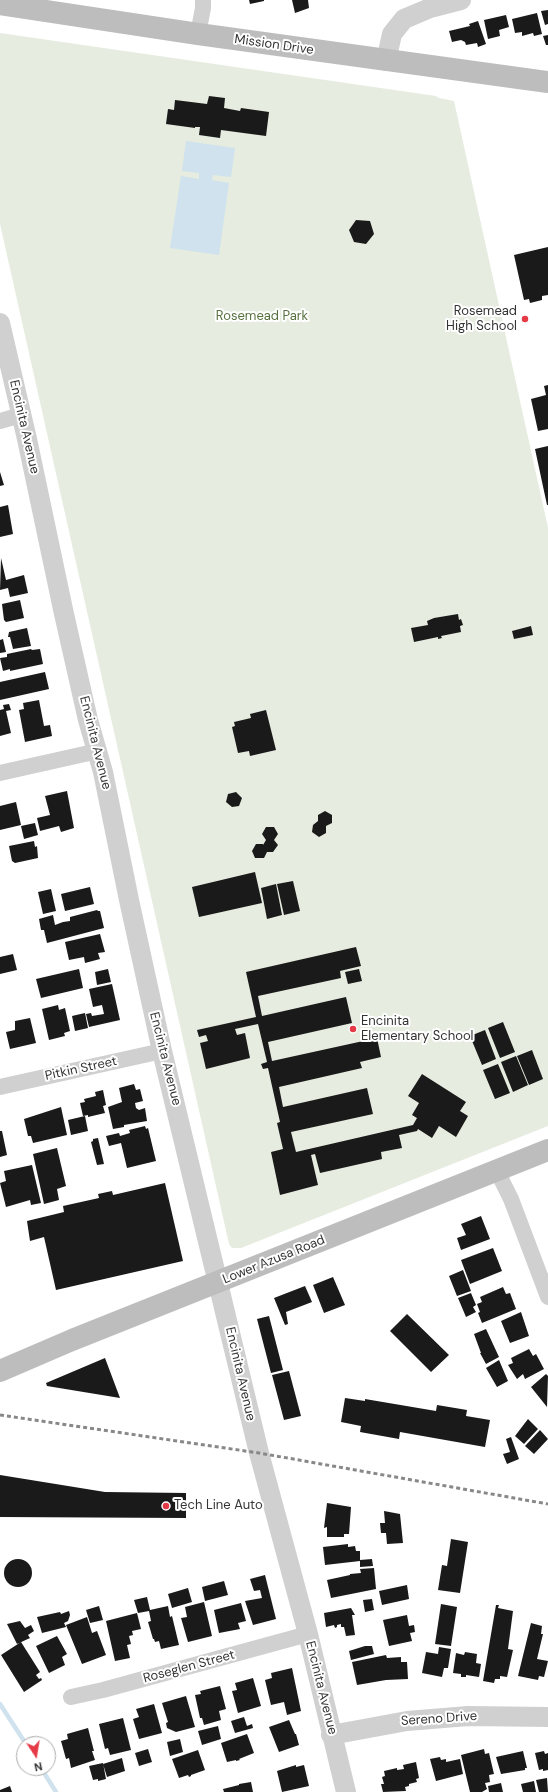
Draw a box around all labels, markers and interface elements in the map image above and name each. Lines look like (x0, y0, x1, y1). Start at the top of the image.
street label: Mission Drive (233, 32, 315, 58)
place label: Rosemead High School (446, 304, 517, 335)
park label: Rosemead Park (216, 309, 308, 325)
marker: Rosemead High School (520, 314, 530, 324)
street label: Encinita Avenue (6, 379, 42, 475)
street label: Encinita Avenue (76, 695, 114, 791)
street label: Encinita Avenue (146, 1011, 184, 1107)
place label: Encinita Elementary School (361, 1014, 473, 1045)
marker: Encinita Elementary School (348, 1024, 358, 1034)
street label: Pitkin Street (44, 1054, 118, 1084)
street label: Lower Azusa Road (221, 1232, 327, 1288)
street label: Encinita Avenue (222, 1326, 258, 1422)
place label: Tech Line Auto (174, 1498, 263, 1514)
marker: Tech Line Auto (161, 1501, 171, 1511)
street label: Encinita Avenue (302, 1640, 340, 1736)
street label: Roseglen Street (141, 1647, 237, 1687)
street label: Sereno Drive (400, 1709, 478, 1729)
north arrow (16, 1736, 56, 1776)
text: N (33, 1759, 44, 1774)

